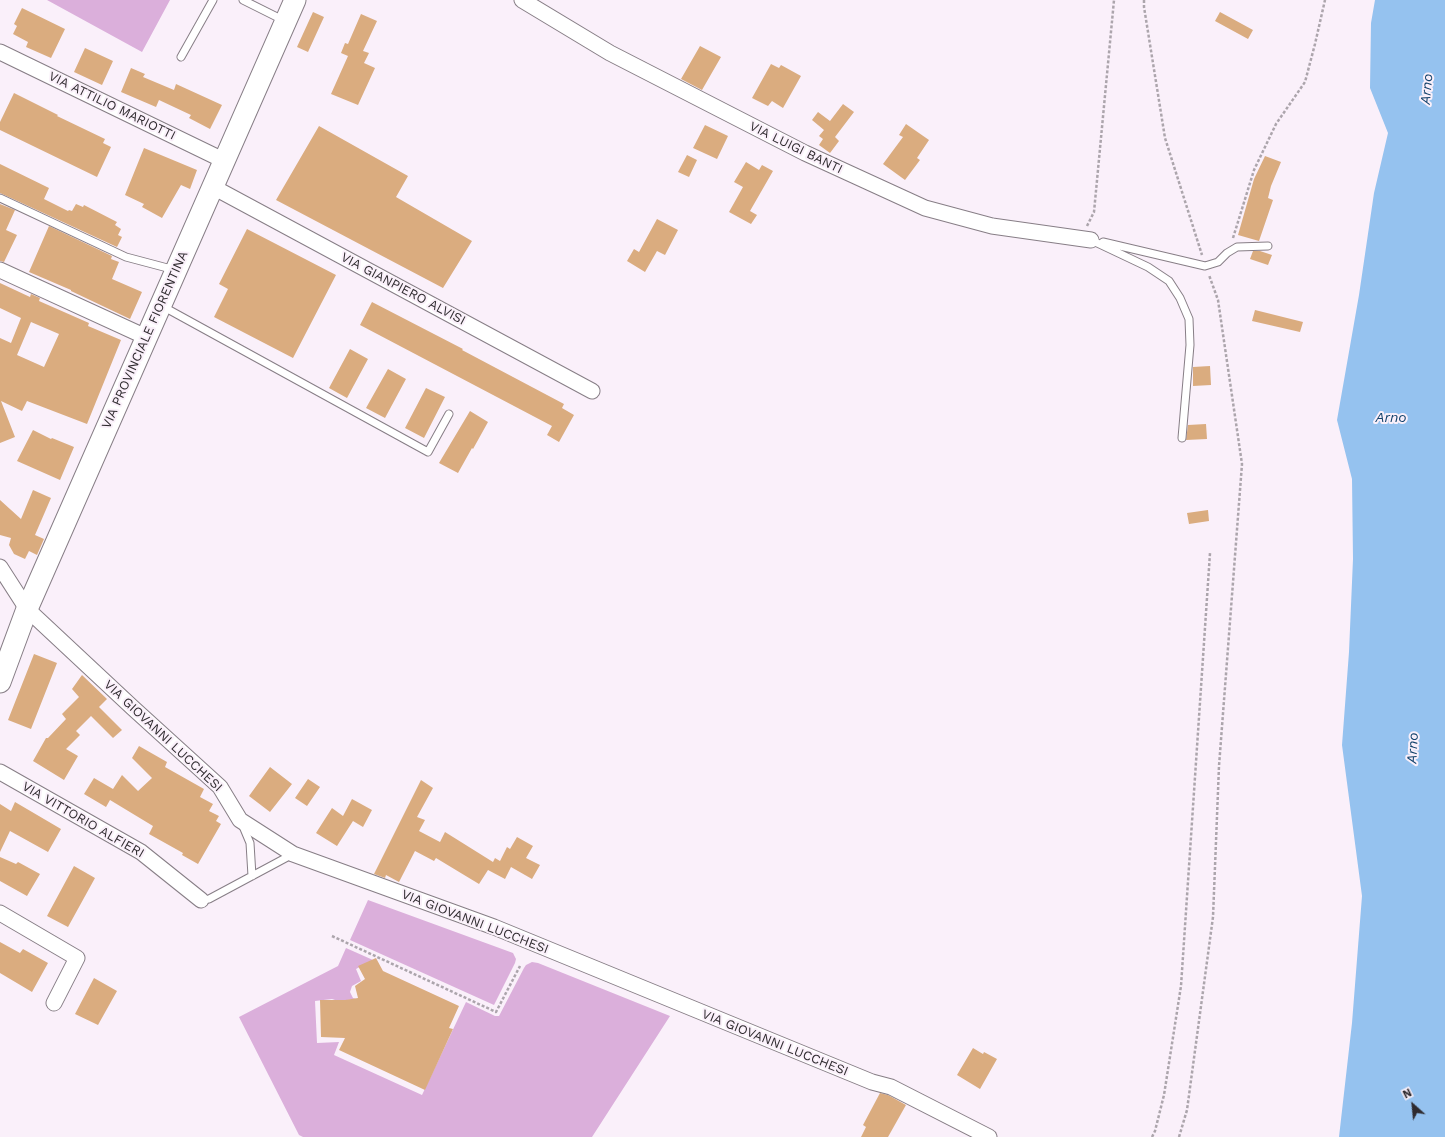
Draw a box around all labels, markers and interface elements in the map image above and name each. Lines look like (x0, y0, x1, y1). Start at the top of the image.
street label: VIA ATTILIO MARIOTTI (46, 68, 178, 144)
water label: Arno (1417, 73, 1437, 105)
street label: VIA LUIGI BANTI (747, 119, 845, 177)
street label: VIA PROVINCIALE FIORENTINA (99, 249, 191, 431)
street label: VIA GIANPIERO ALVISI (338, 250, 468, 328)
water label: Arno (1375, 410, 1407, 426)
street label: VIA GIOVANNI LUCCHESI (101, 677, 225, 795)
water label: Arno (1404, 732, 1422, 764)
street label: VIA VITTORIO ALFIERI (19, 779, 147, 861)
street label: VIA GIOVANNI LUCCHESI (399, 887, 551, 957)
street label: VIA GIOVANNI LUCCHESI (700, 1006, 850, 1080)
north arrow (1393, 1085, 1433, 1125)
text: N (1401, 1086, 1414, 1102)

